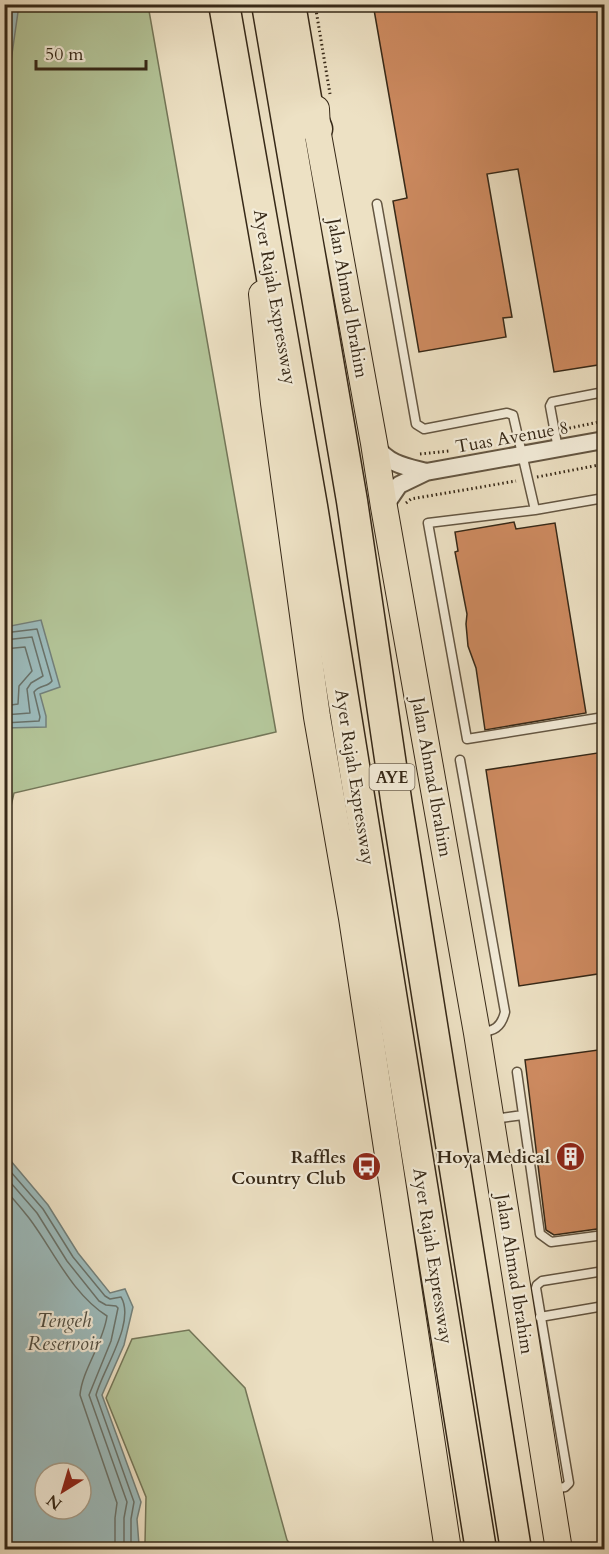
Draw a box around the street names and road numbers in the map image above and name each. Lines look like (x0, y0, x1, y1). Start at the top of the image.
street label: Ayer Rajah Expressway (247, 207, 302, 387)
street label: Jalan Ahmad Ibrahim (321, 213, 374, 381)
street label: Tuas Avenue 8 (454, 415, 570, 460)
street label: Ayer Rajah Expressway (328, 687, 381, 867)
street label: Jalan Ahmad Ibrahim (405, 692, 458, 860)
road number: AYE (370, 764, 414, 790)
street label: Ayer Rajah Expressway (406, 1166, 459, 1346)
street label: Jalan Ahmad Ibrahim (489, 1189, 540, 1357)

